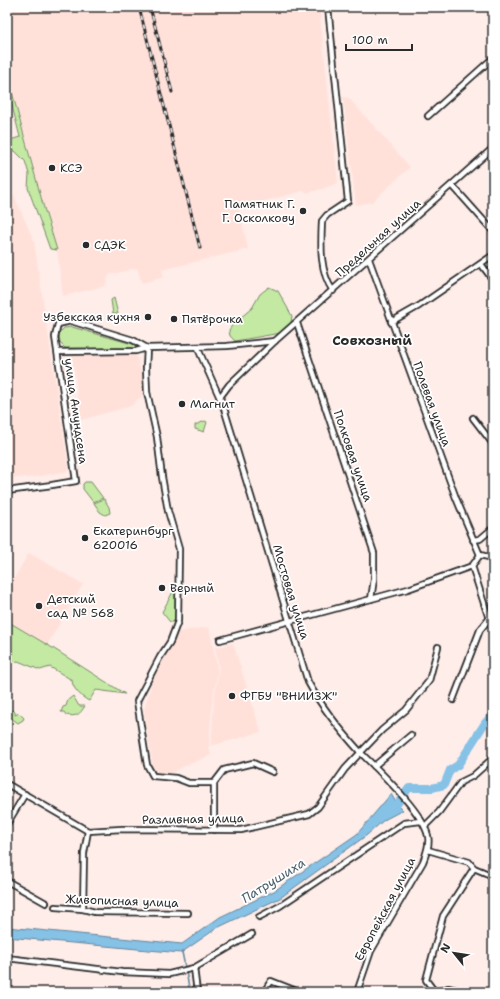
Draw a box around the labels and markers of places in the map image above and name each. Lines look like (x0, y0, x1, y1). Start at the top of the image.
place label: КСЭ (60, 160, 83, 176)
marker: КСЭ (47, 163, 57, 173)
place label: Памятник Г. Г. Осколкову (222, 196, 295, 226)
marker: Памятник Г. Г. Осколкову (298, 206, 308, 216)
place label: СДЭК (94, 237, 126, 253)
marker: СДЭК (81, 240, 91, 250)
place label: Узбекская кухня (43, 309, 140, 325)
place label: Пятёрочка (182, 311, 243, 327)
marker: Узбекская кухня (143, 312, 153, 322)
marker: Пятёрочка (169, 314, 179, 324)
place label: Магнит (190, 396, 236, 412)
marker: Магнит (177, 399, 187, 409)
place label: Екатеринбург 620016 (93, 523, 174, 553)
marker: Екатеринбург 620016 (80, 533, 90, 543)
place label: Верный (170, 580, 214, 596)
marker: Верный (157, 583, 167, 593)
place label: Детский сад № 568 (47, 591, 114, 621)
marker: Детский сад № 568 (34, 601, 44, 611)
place label: ФГБУ "ВНИИЗЖ" (240, 688, 337, 704)
marker: ФГБУ "ВНИИЗЖ" (227, 691, 237, 701)

